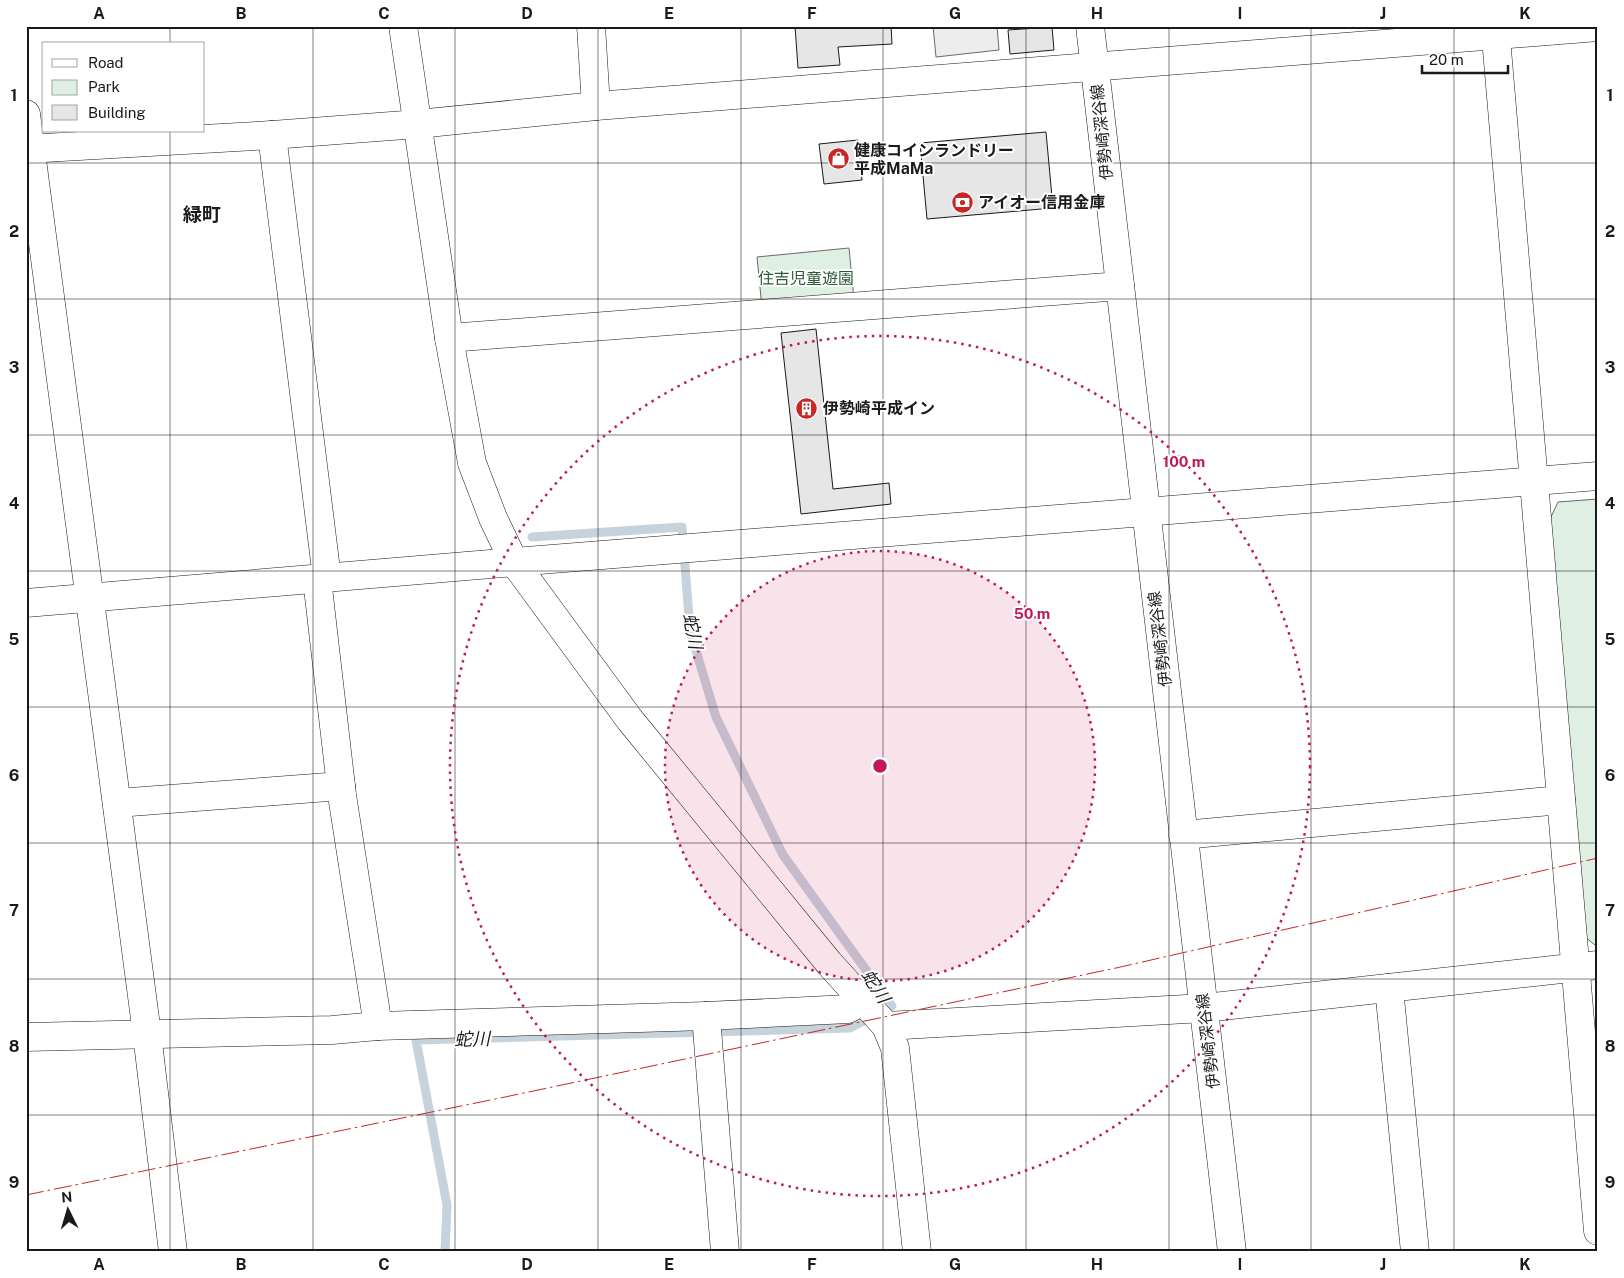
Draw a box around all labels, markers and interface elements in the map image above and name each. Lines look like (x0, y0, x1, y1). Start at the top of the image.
text: A (93, 4, 105, 23)
text: B (236, 4, 247, 23)
text: C (378, 4, 390, 23)
text: D (521, 4, 533, 23)
text: E (664, 4, 674, 23)
text: F (807, 4, 817, 23)
text: G (949, 4, 961, 23)
text: H (1091, 4, 1103, 23)
text: I (1238, 4, 1242, 23)
text: J (1380, 4, 1386, 23)
text: K (1519, 4, 1531, 23)
legend (42, 42, 205, 132)
scale bar (1422, 42, 1508, 74)
text: 20 m (1429, 51, 1464, 68)
text: Road (88, 54, 124, 71)
text: Park (88, 78, 120, 95)
street label: 伊勢崎深谷線 (1088, 83, 1116, 181)
text: 1 (11, 86, 17, 105)
text: 1 (1607, 86, 1613, 105)
text: Building (88, 104, 146, 121)
place label: 健康コインランドリー 平成MaMa (854, 141, 1014, 178)
shop icon: 健康コインランドリー 平成MaMa (826, 147, 850, 171)
bank icon: アイオー信用金庫 (950, 190, 974, 214)
place label: アイオー信用金庫 (978, 193, 1105, 212)
district label: 緑町 (183, 203, 221, 225)
text: 2 (9, 222, 19, 241)
text: 2 (1605, 222, 1615, 241)
park label: 住吉児童遊園 (758, 269, 854, 288)
text: 3 (9, 358, 19, 377)
text: 3 (1605, 358, 1615, 377)
building icon: 伊勢崎平成イン (795, 396, 819, 420)
place label: 伊勢崎平成イン (822, 399, 935, 418)
text: 100 m (1163, 453, 1205, 470)
text: 4 (9, 494, 20, 513)
text: 4 (1605, 494, 1616, 513)
street label: 伊勢崎深谷線 (1145, 590, 1175, 688)
text: 50 m (1014, 605, 1050, 622)
water label: 蛇川 (679, 611, 707, 653)
text: 5 (9, 630, 20, 649)
text: 5 (1605, 630, 1616, 649)
centre of rings (871, 757, 889, 775)
text: 6 (9, 766, 19, 785)
text: 6 (1605, 766, 1615, 785)
text: 7 (9, 901, 19, 920)
text: 7 (1605, 901, 1615, 920)
water label: 蛇川 (857, 965, 896, 1008)
street label: 伊勢崎深谷線 (1193, 992, 1223, 1090)
water label: 蛇川 (454, 1028, 492, 1050)
text: 8 (9, 1037, 20, 1056)
text: 8 (1605, 1037, 1616, 1056)
text: 9 (9, 1173, 19, 1192)
text: 9 (1605, 1173, 1615, 1192)
north arrow (42, 1186, 92, 1236)
text: N (61, 1189, 73, 1205)
text: A (93, 1255, 105, 1274)
text: B (236, 1255, 247, 1274)
text: C (378, 1255, 390, 1274)
text: D (521, 1255, 533, 1274)
text: E (664, 1255, 674, 1274)
text: F (807, 1255, 817, 1274)
text: G (949, 1255, 961, 1274)
text: H (1091, 1255, 1103, 1274)
text: I (1238, 1255, 1242, 1274)
text: J (1380, 1255, 1386, 1274)
text: K (1519, 1255, 1531, 1274)

